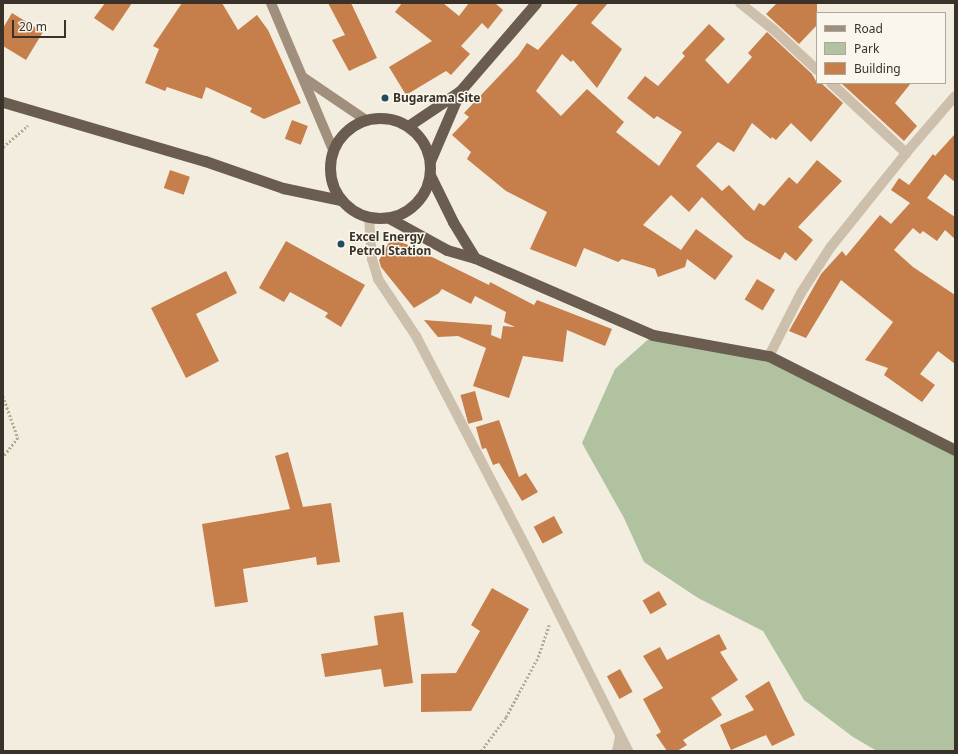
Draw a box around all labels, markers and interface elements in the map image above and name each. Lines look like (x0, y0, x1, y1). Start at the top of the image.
scale bar (14, 12, 68, 38)
legend (816, 12, 946, 84)
text: 20 m (19, 18, 47, 35)
text: Road (854, 20, 883, 37)
text: Park (854, 40, 879, 57)
text: Building (854, 60, 901, 77)
place label: Bugarama Site (393, 91, 480, 105)
marker: Bugarama Site (380, 93, 390, 103)
place label: Excel Energy Petrol Station (349, 230, 431, 258)
marker: Excel Energy Petrol Station (336, 239, 346, 249)

